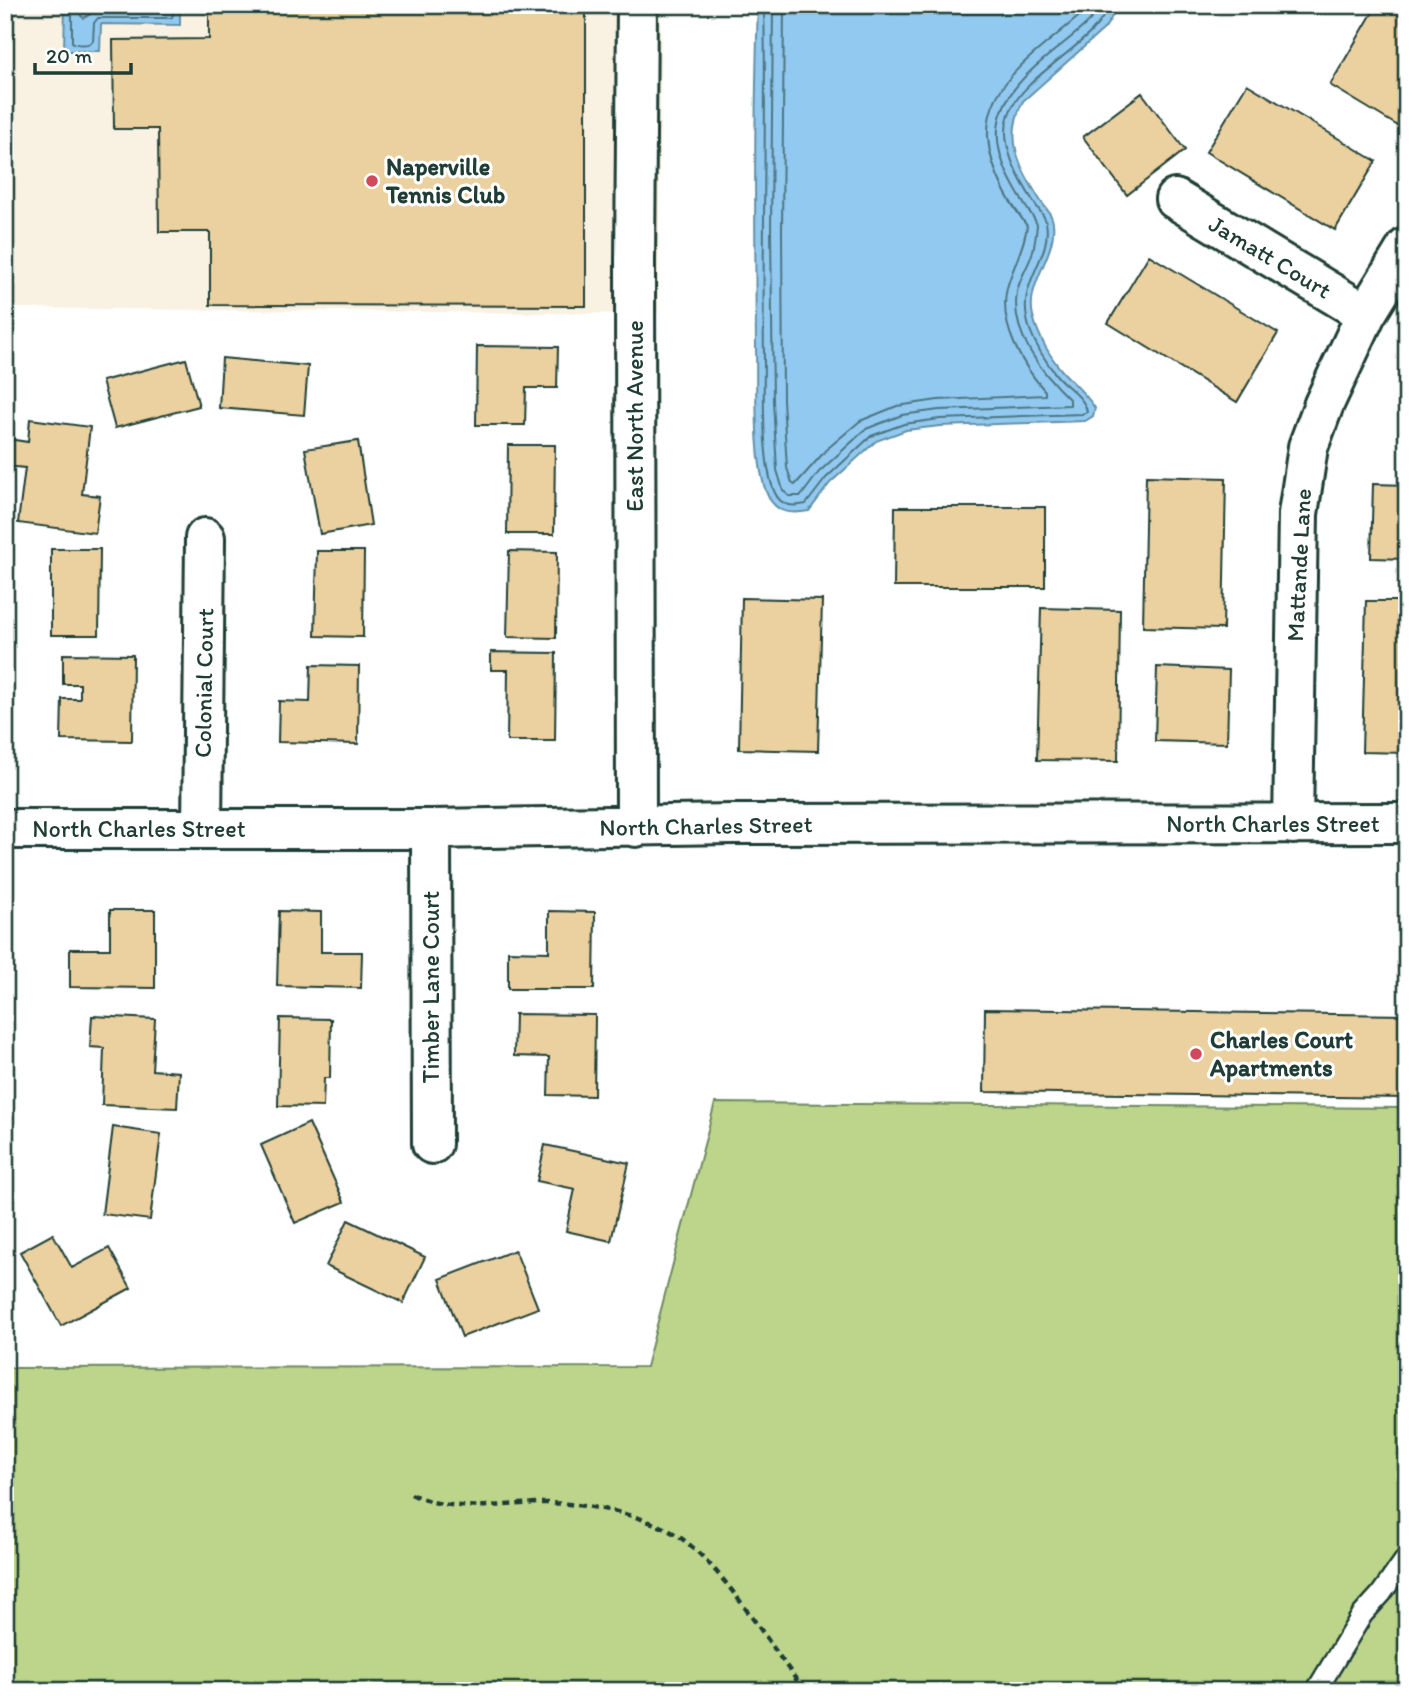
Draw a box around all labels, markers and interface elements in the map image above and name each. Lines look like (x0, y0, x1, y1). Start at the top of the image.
scale bar (35, 32, 131, 76)
text: 20 m (46, 43, 93, 68)
place label: Naperville Tennis Club (385, 152, 505, 209)
marker: Naperville Tennis Club (364, 173, 380, 189)
street label: Jamatt Court (1204, 209, 1337, 304)
street label: East North Avenue (620, 320, 649, 512)
street label: Mattande Lane (1280, 488, 1317, 642)
street label: Colonial Court (188, 608, 219, 758)
street label: North Charles Street (599, 809, 813, 842)
street label: North Charles Street (1166, 809, 1380, 838)
street label: North Charles Street (32, 814, 246, 843)
street label: Timber Lane Court (416, 891, 445, 1083)
place label: Charles Court Apartments (1209, 1025, 1353, 1083)
marker: Charles Court Apartments (1188, 1046, 1204, 1062)

